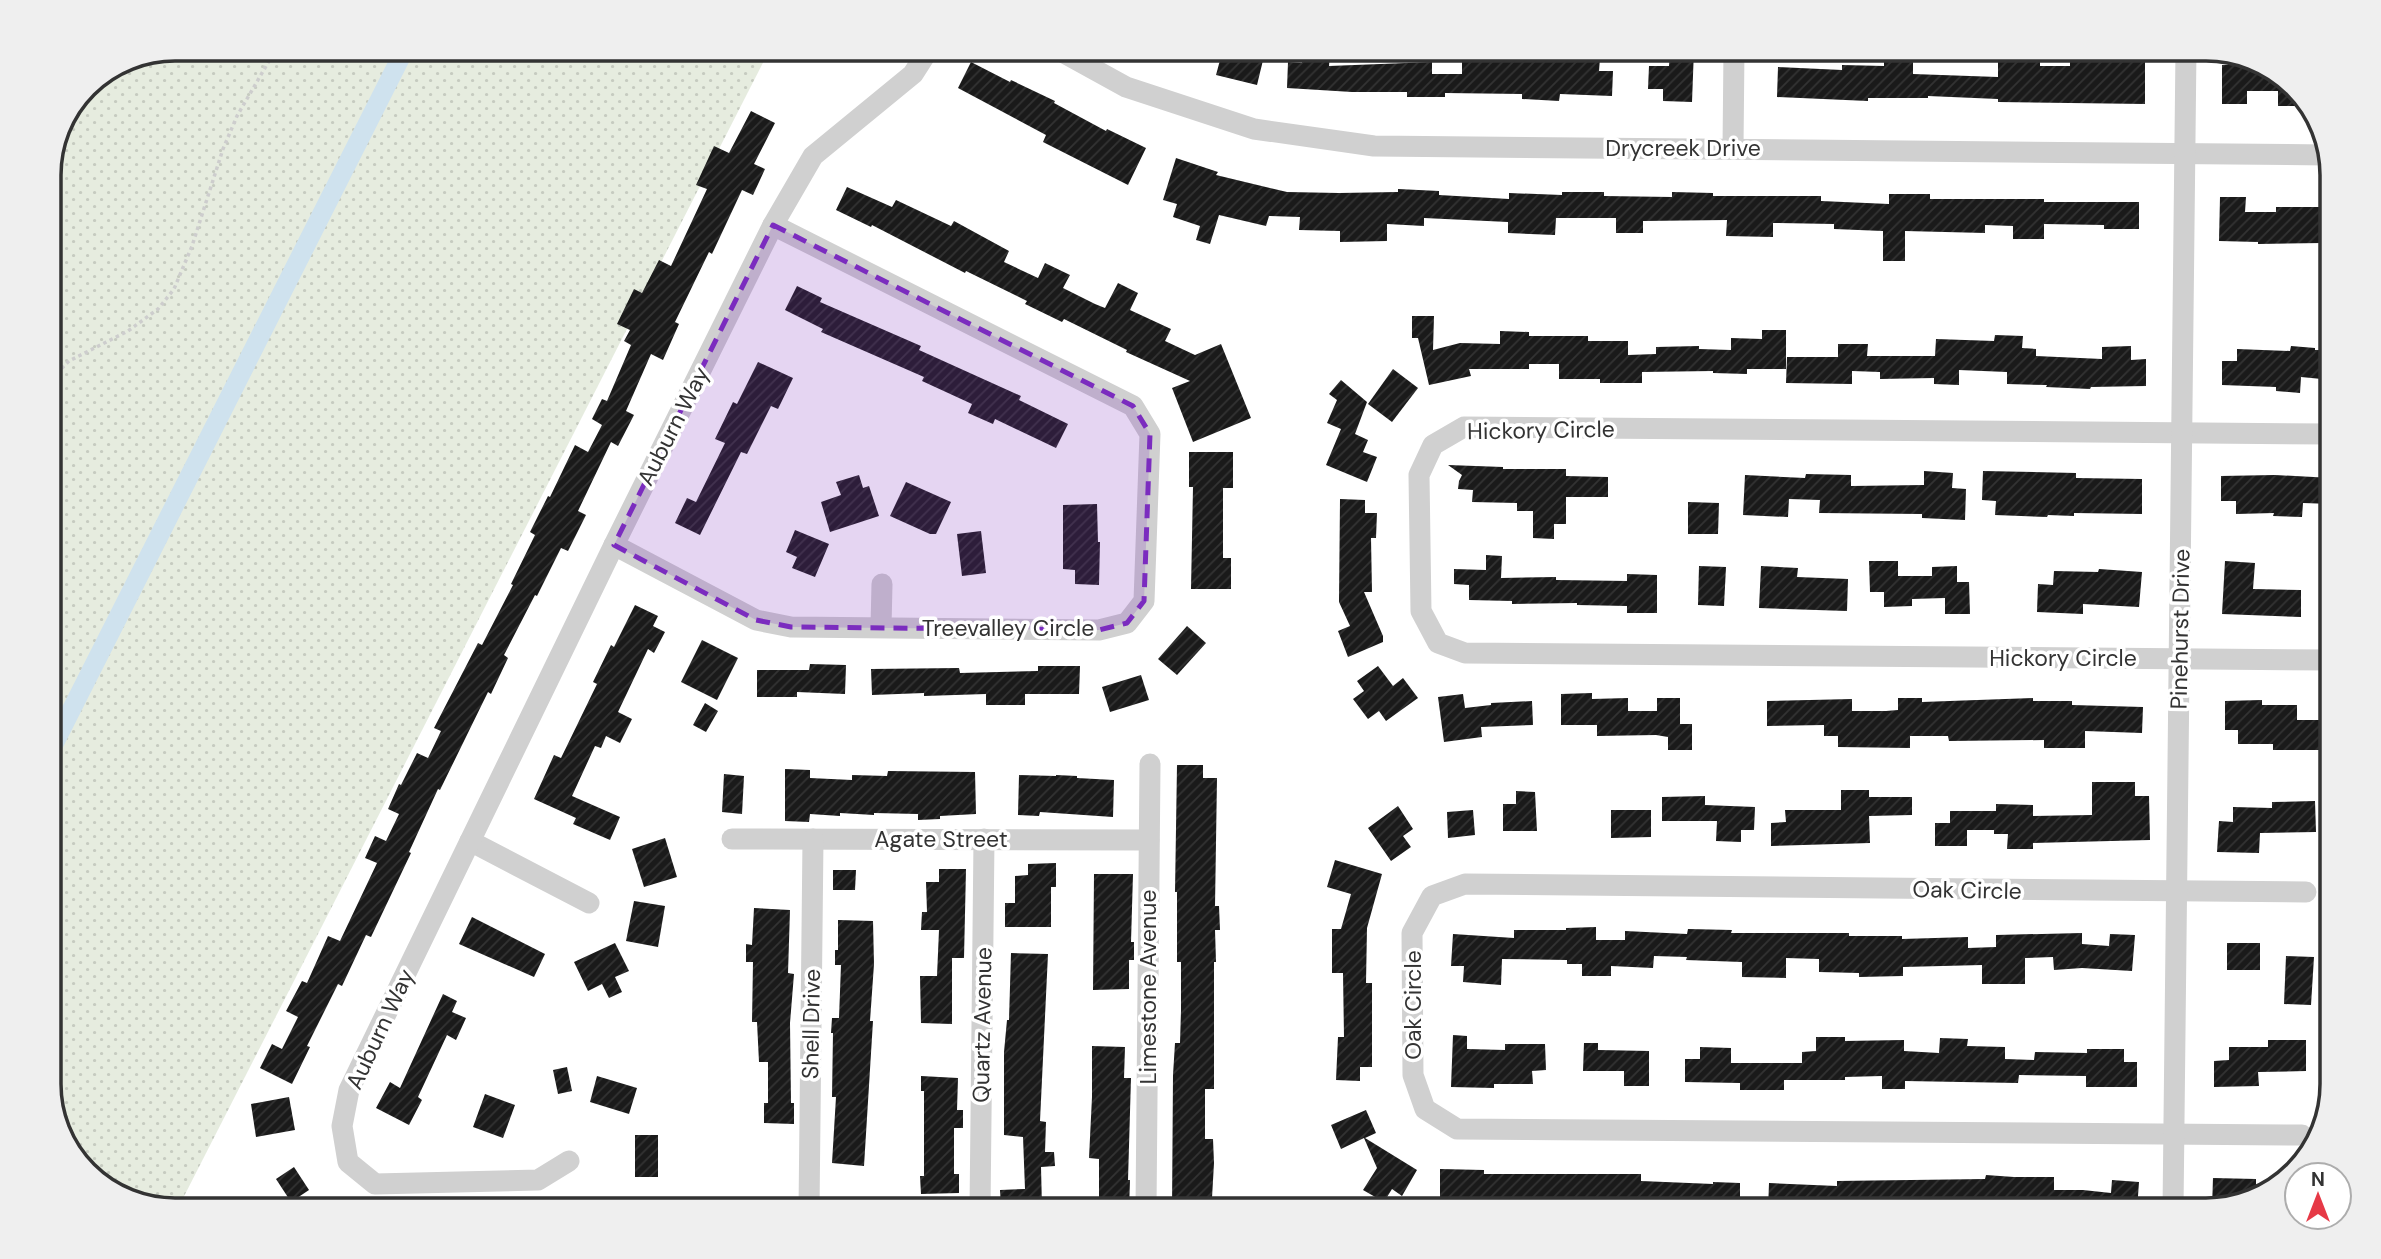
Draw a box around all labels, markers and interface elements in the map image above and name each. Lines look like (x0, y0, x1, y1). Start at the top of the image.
street label: Drycreek Drive (1605, 133, 1761, 163)
street label: Auburn Way (630, 361, 716, 491)
street label: Hickory Circle (1467, 414, 1615, 446)
street label: Pinehurst Drive (2164, 548, 2196, 710)
street label: Treevalley Circle (922, 613, 1094, 643)
street label: Hickory Circle (1989, 643, 2137, 673)
street label: Agate Street (874, 824, 1008, 854)
street label: Oak Circle (1912, 874, 2022, 906)
street label: Limestone Avenue (1133, 889, 1163, 1085)
street label: Quartz Avenue (966, 947, 998, 1103)
street label: Oak Circle (1398, 950, 1428, 1060)
street label: Auburn Way (339, 964, 421, 1094)
street label: Shell Drive (795, 969, 827, 1079)
north arrow (2283, 1161, 2353, 1231)
text: N (2311, 1167, 2325, 1192)

